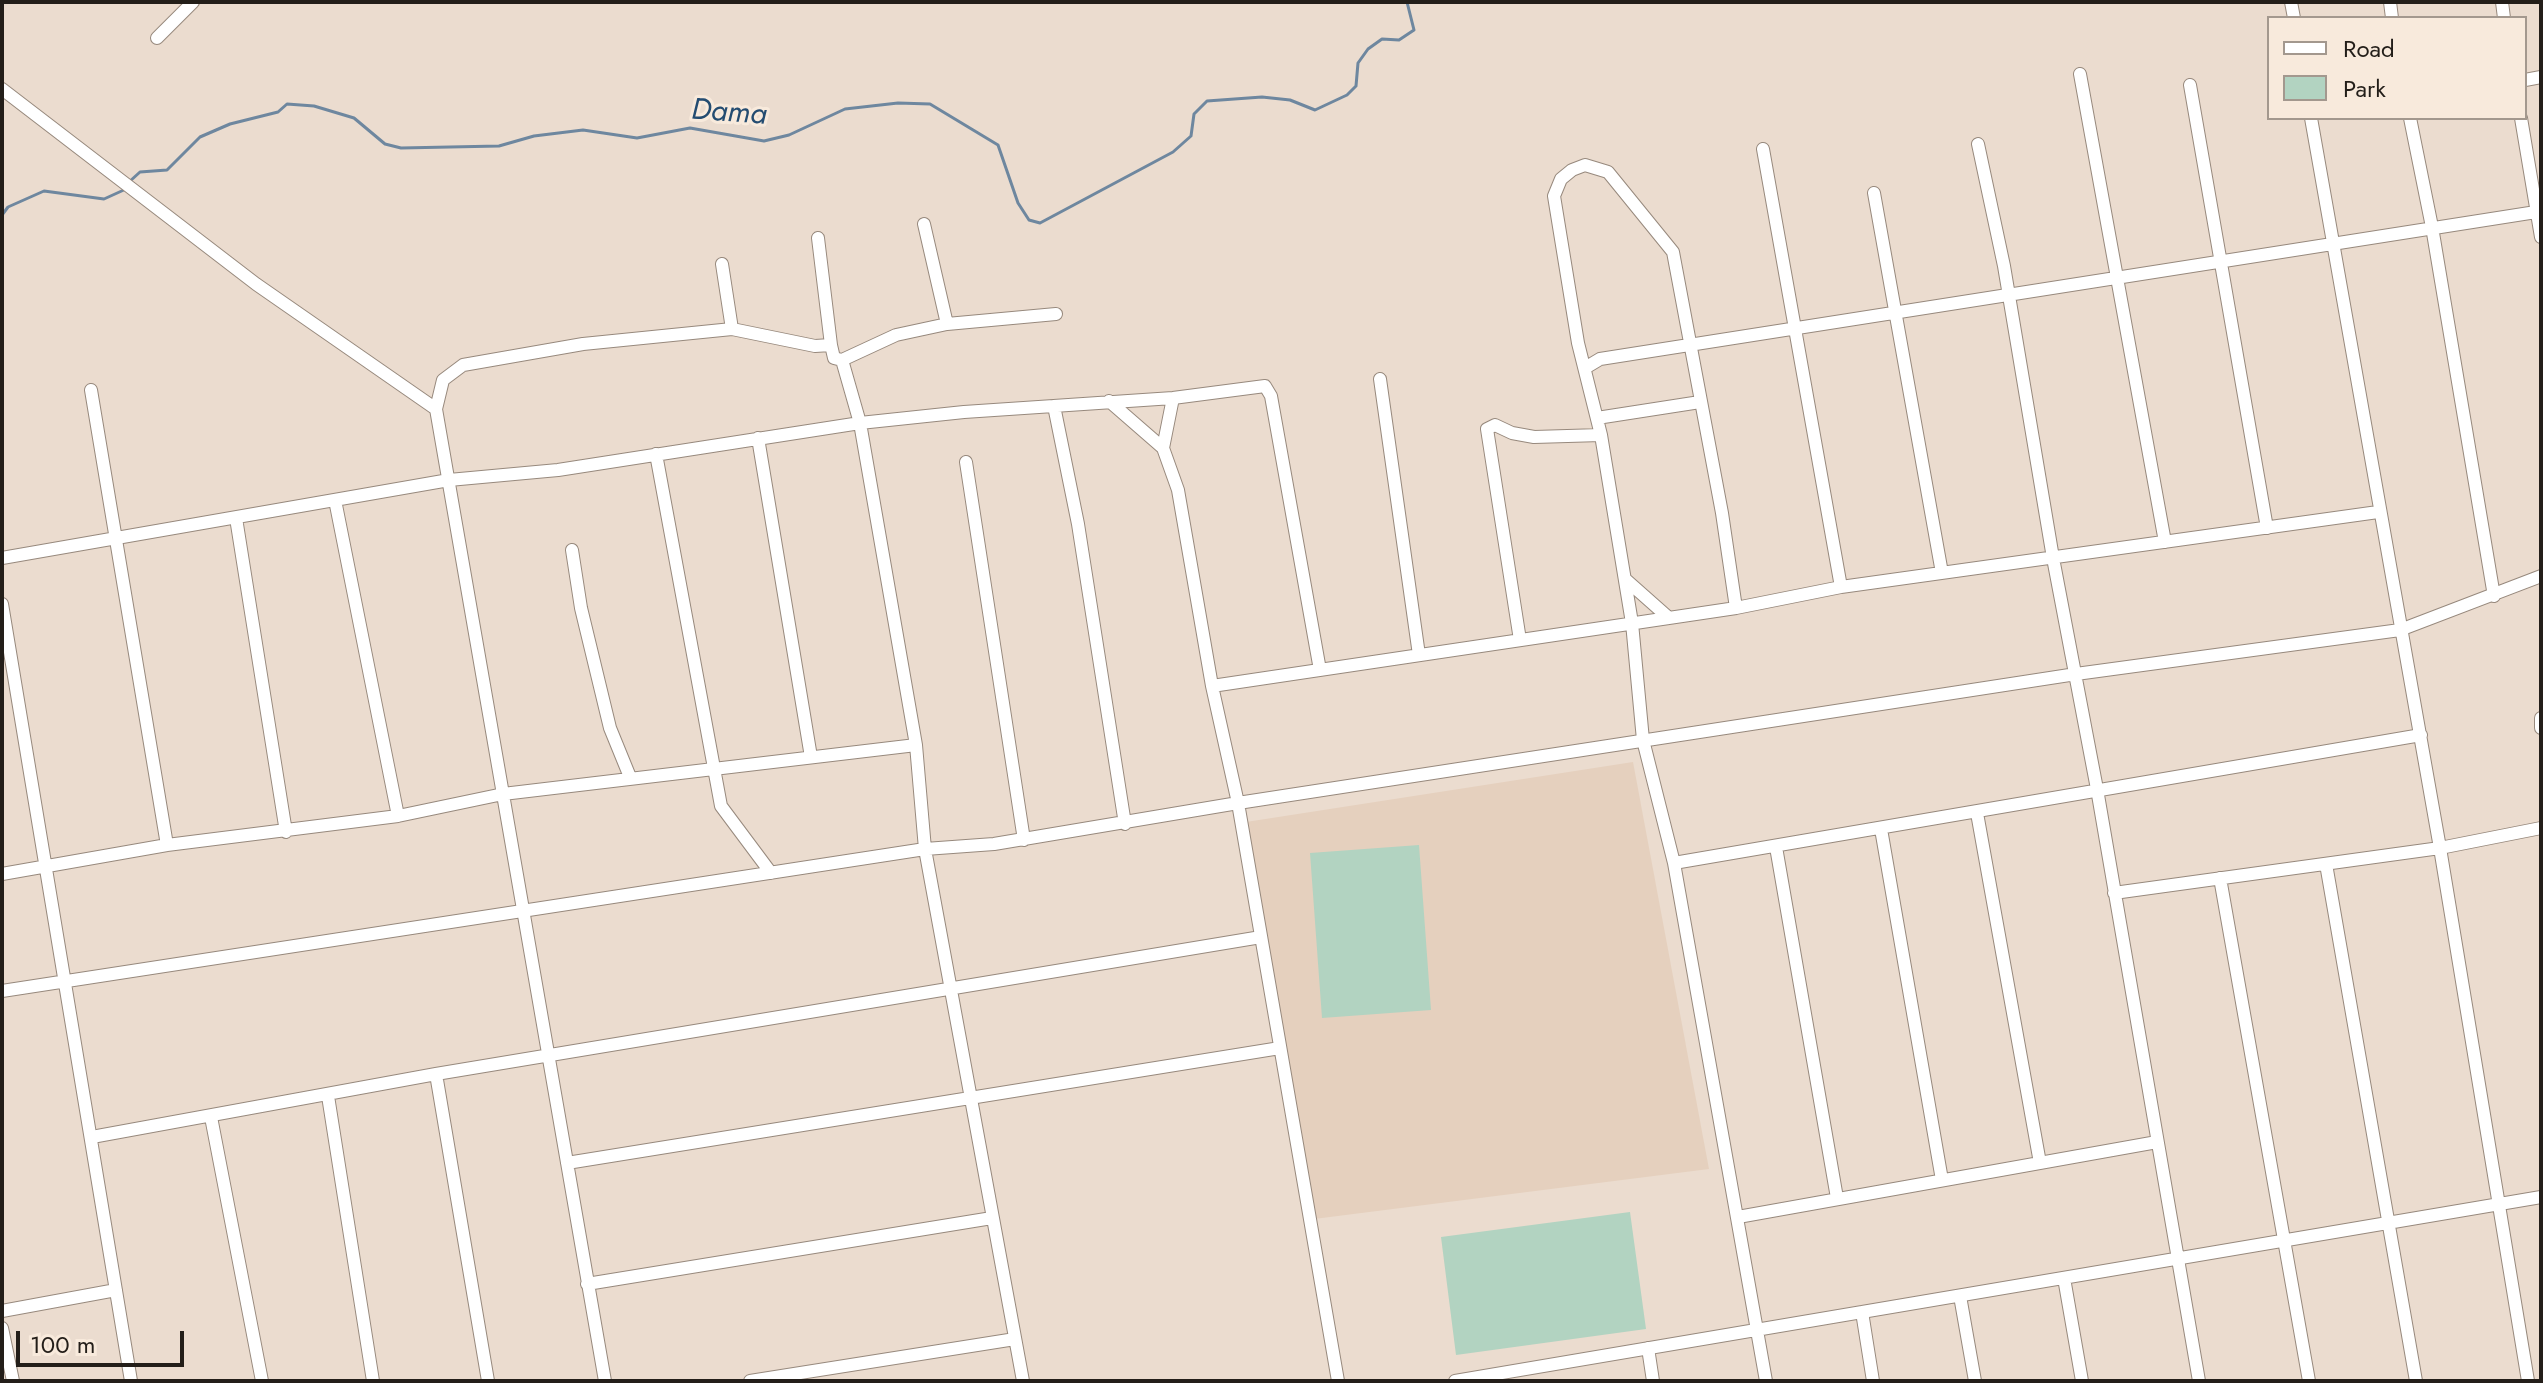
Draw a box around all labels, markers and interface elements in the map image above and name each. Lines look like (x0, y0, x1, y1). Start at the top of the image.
legend (2267, 16, 2527, 120)
text: Road (2343, 31, 2395, 66)
text: Park (2343, 71, 2386, 106)
water label: Dama (690, 93, 768, 135)
scale bar (20, 1315, 188, 1365)
text: 100 m (30, 1327, 96, 1362)

